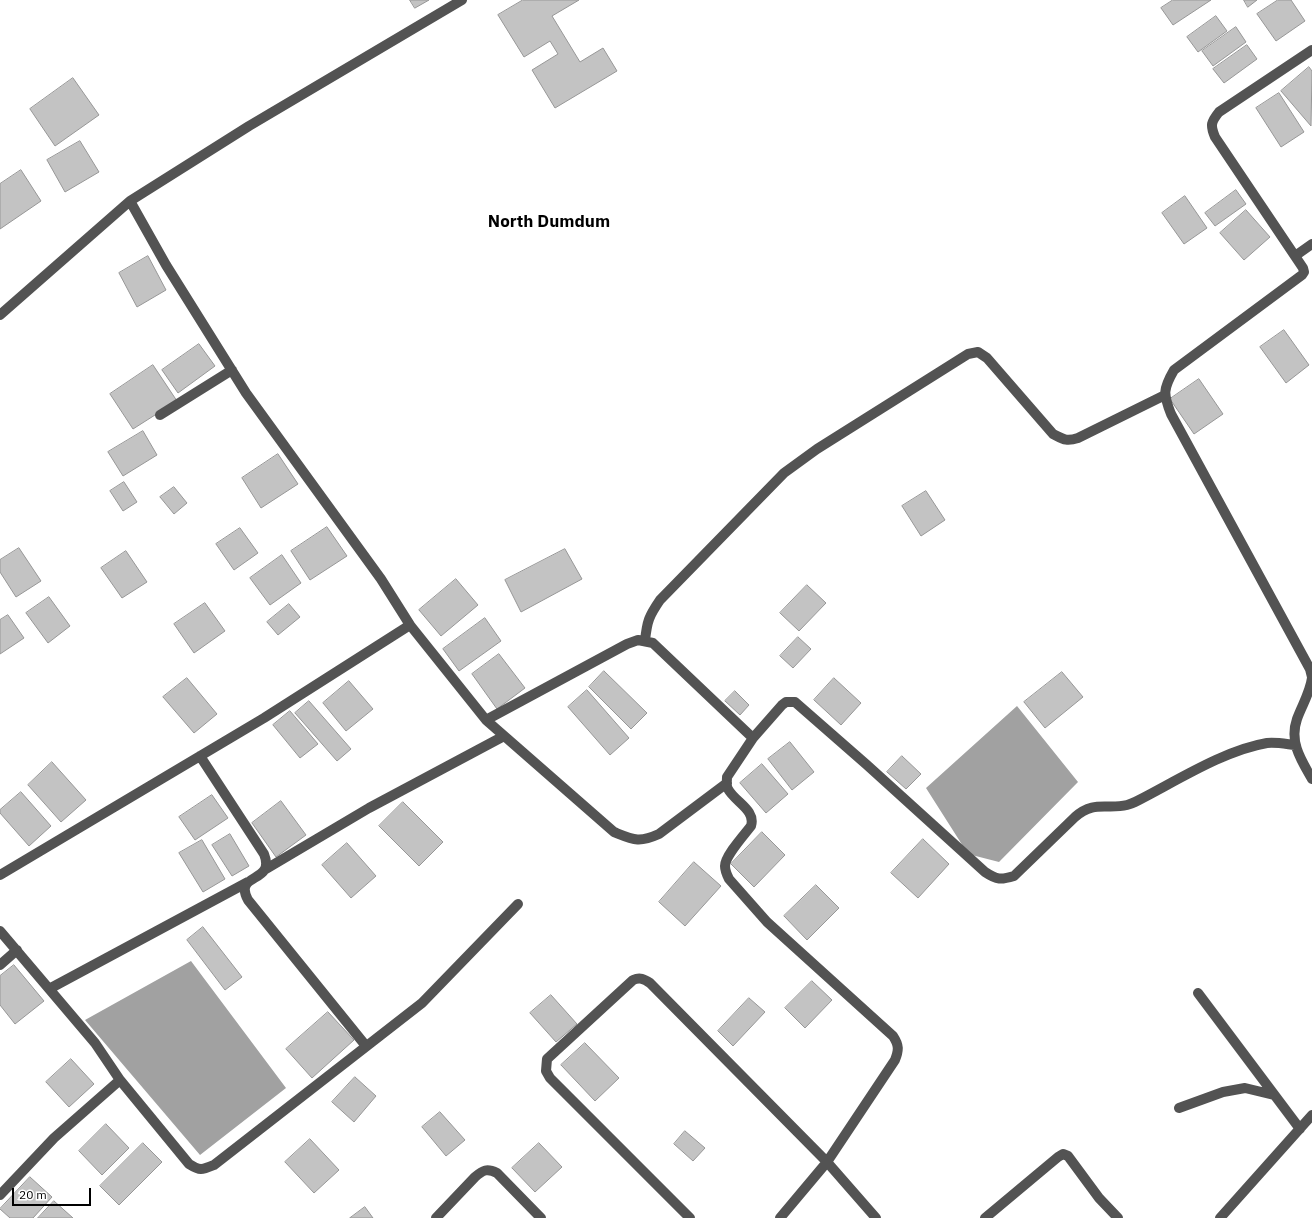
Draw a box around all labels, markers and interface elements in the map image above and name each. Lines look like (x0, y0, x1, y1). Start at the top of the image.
district label: North Dumdum (488, 212, 610, 232)
scale bar (14, 1180, 93, 1206)
text: 20 m (19, 1187, 47, 1202)

